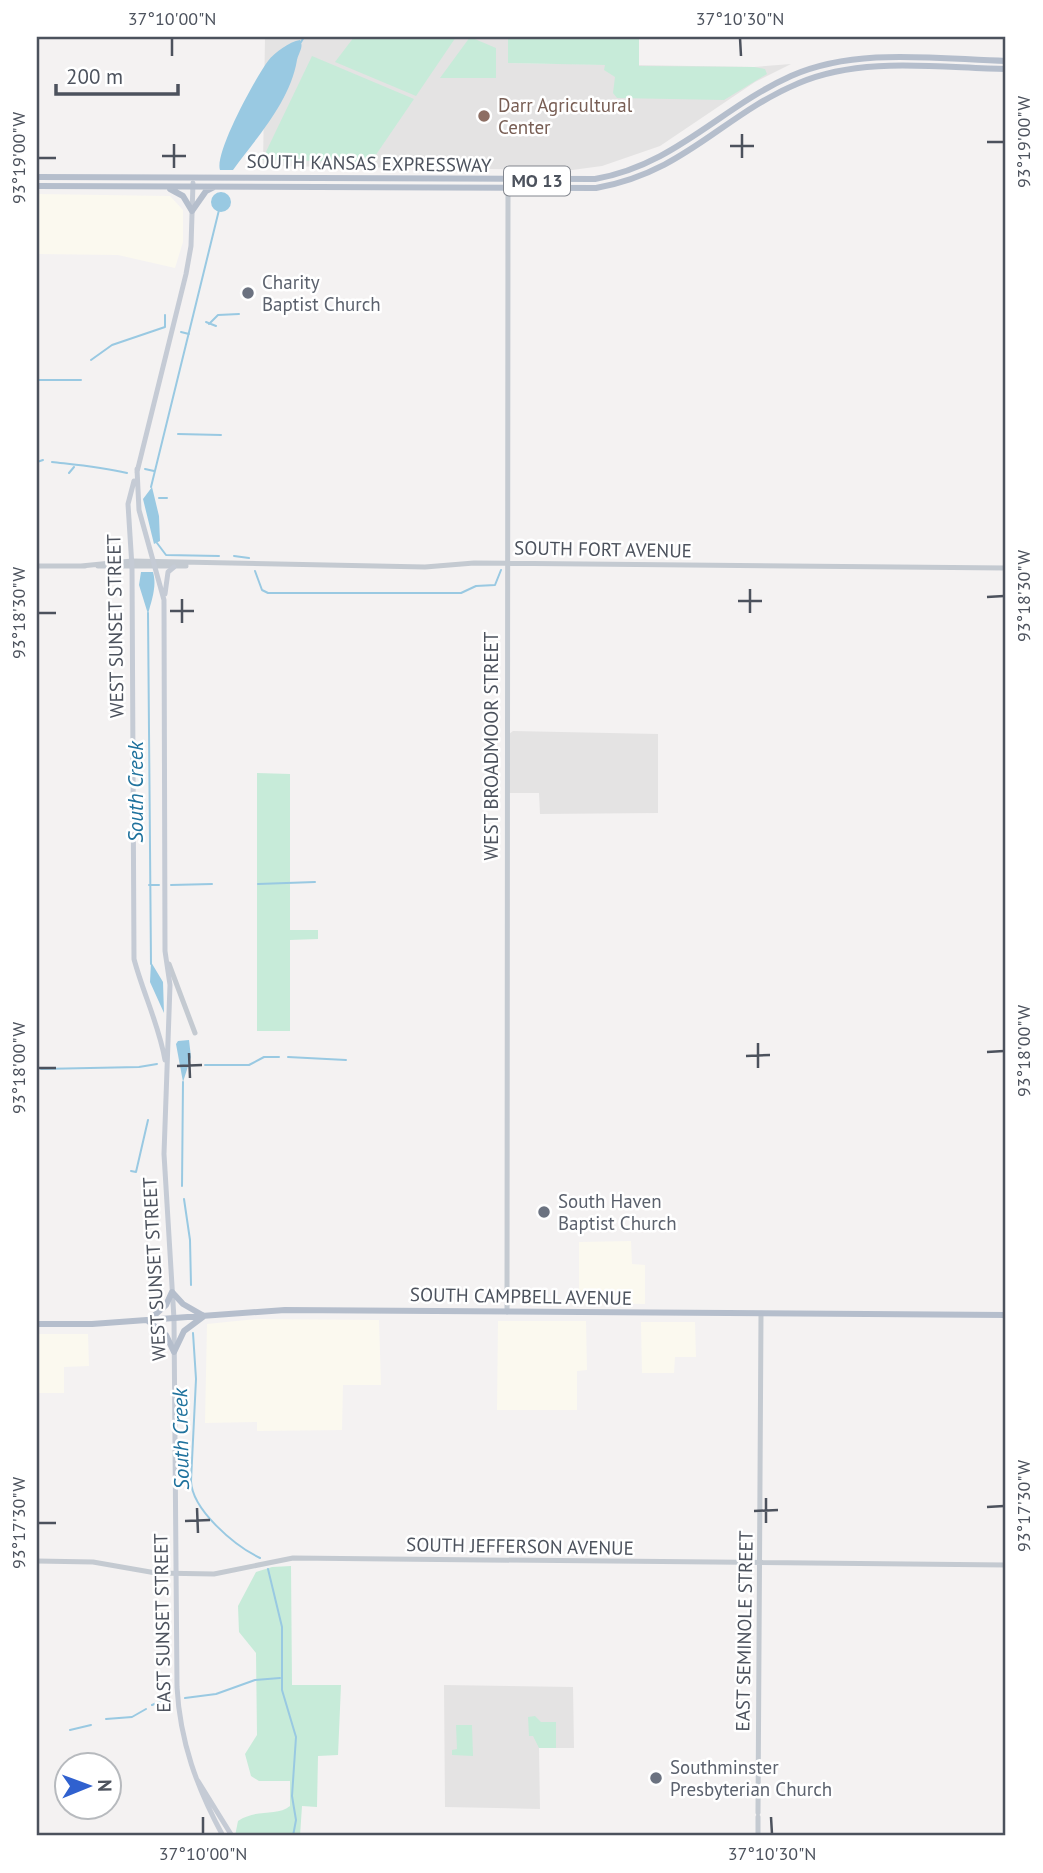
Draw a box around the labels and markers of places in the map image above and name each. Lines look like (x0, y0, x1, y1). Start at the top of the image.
place label: Darr Agricultural Center (498, 93, 633, 139)
marker: Darr Agricultural Center (476, 108, 492, 124)
place label: Charity Baptist Church (262, 270, 381, 316)
marker: Charity Baptist Church (240, 285, 256, 301)
place label: South Haven Baptist Church (558, 1189, 677, 1235)
marker: South Haven Baptist Church (536, 1204, 552, 1220)
place label: Southminster Presbyterian Church (670, 1755, 832, 1801)
marker: Southminster Presbyterian Church (648, 1770, 664, 1786)

